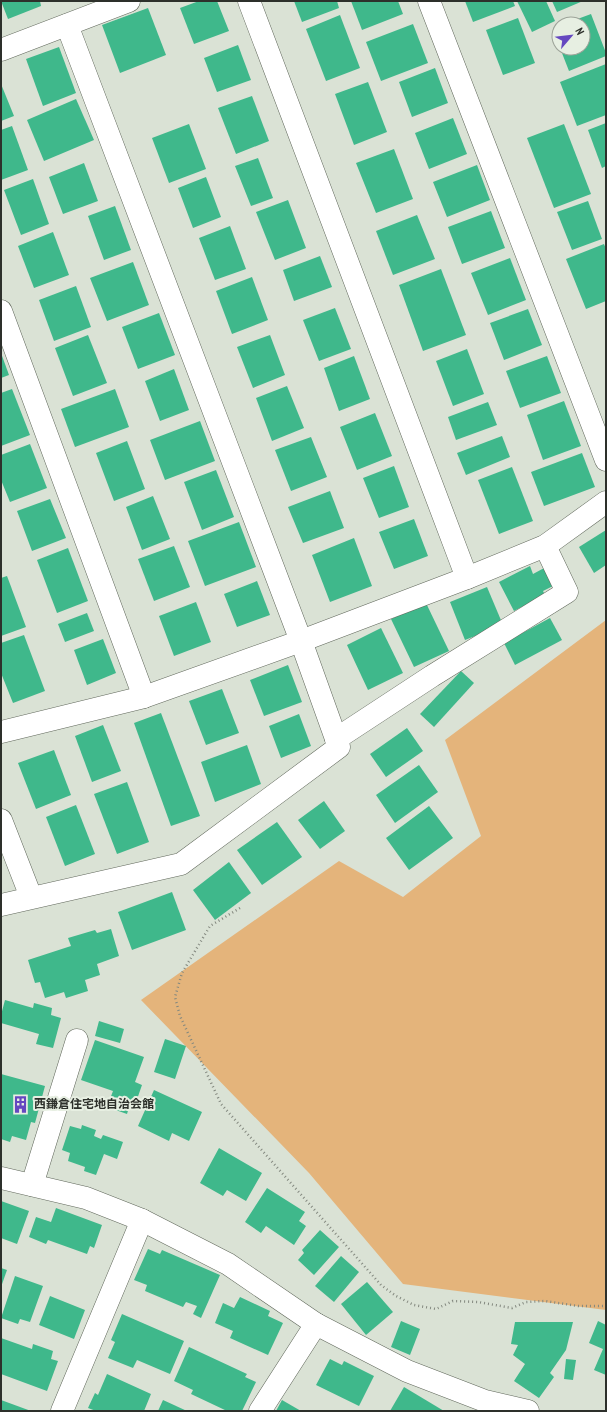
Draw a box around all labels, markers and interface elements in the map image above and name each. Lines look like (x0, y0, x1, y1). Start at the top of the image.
north arrow (551, 16, 591, 56)
text: N (572, 25, 587, 37)
building icon: 西鎌倉住宅地自治会館 (11, 1094, 31, 1114)
place label: 西鎌倉住宅地自治会館 (34, 1096, 154, 1111)

